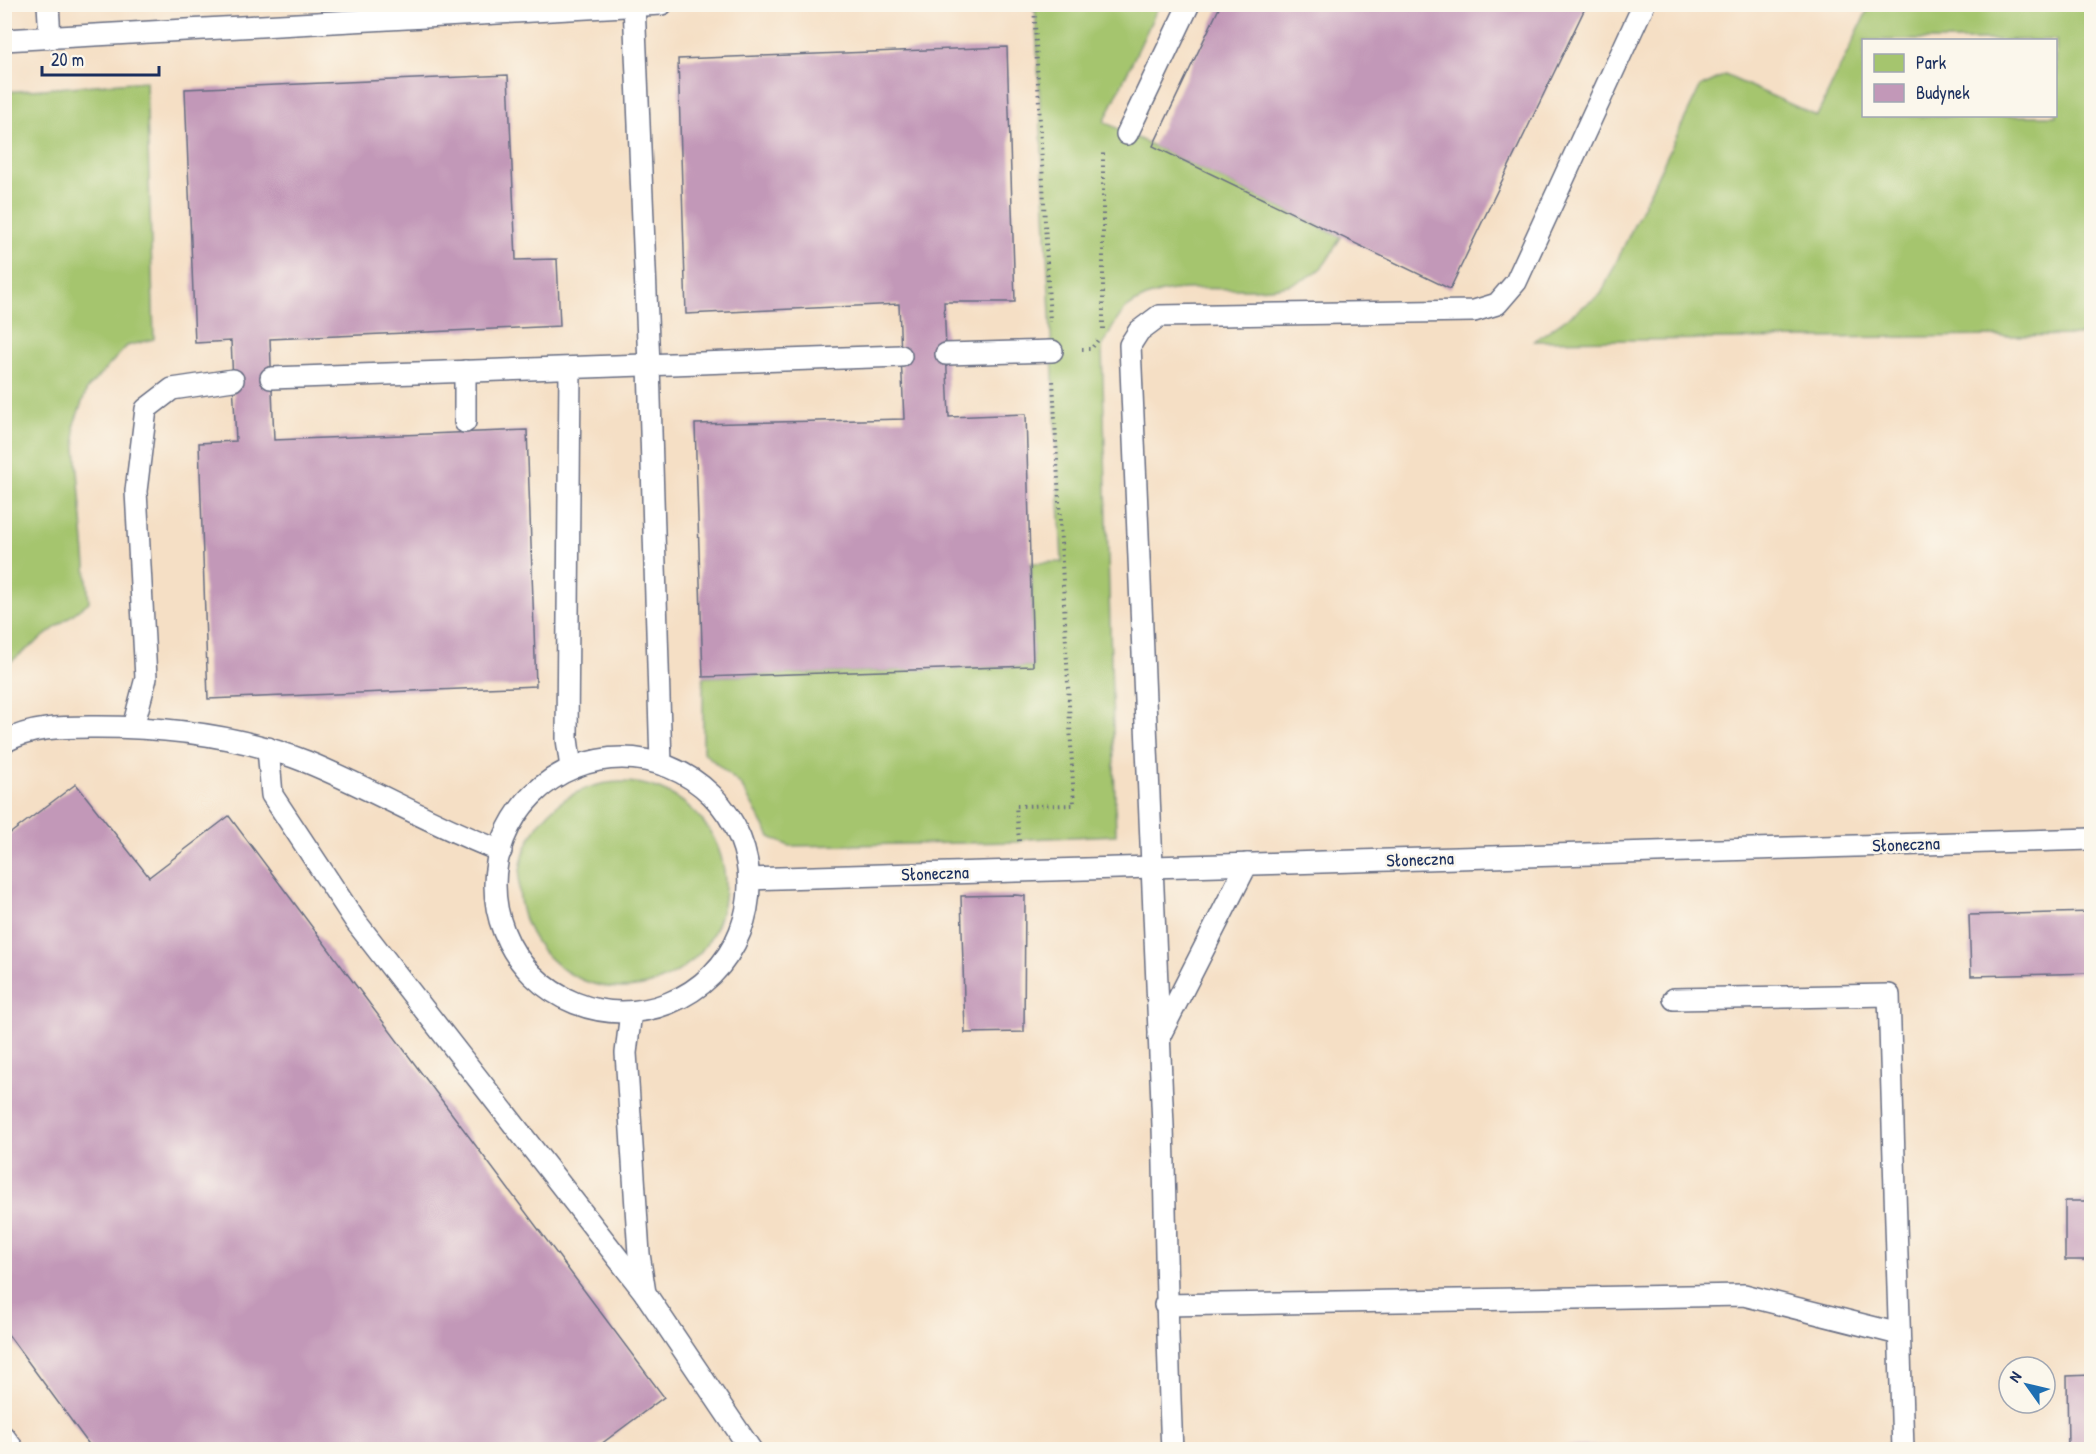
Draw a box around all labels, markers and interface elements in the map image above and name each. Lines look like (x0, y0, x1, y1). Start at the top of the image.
scale bar (42, 39, 159, 77)
legend (1862, 39, 2057, 117)
text: 20 m (51, 47, 84, 72)
text: Park (1916, 50, 1947, 75)
text: Budynek (1916, 80, 1970, 105)
street label: Słoneczna (1872, 830, 1940, 858)
street label: Słoneczna (1386, 845, 1454, 873)
street label: Słoneczna (901, 859, 969, 887)
north arrow (1997, 1355, 2057, 1415)
text: N (2003, 1367, 2026, 1386)

